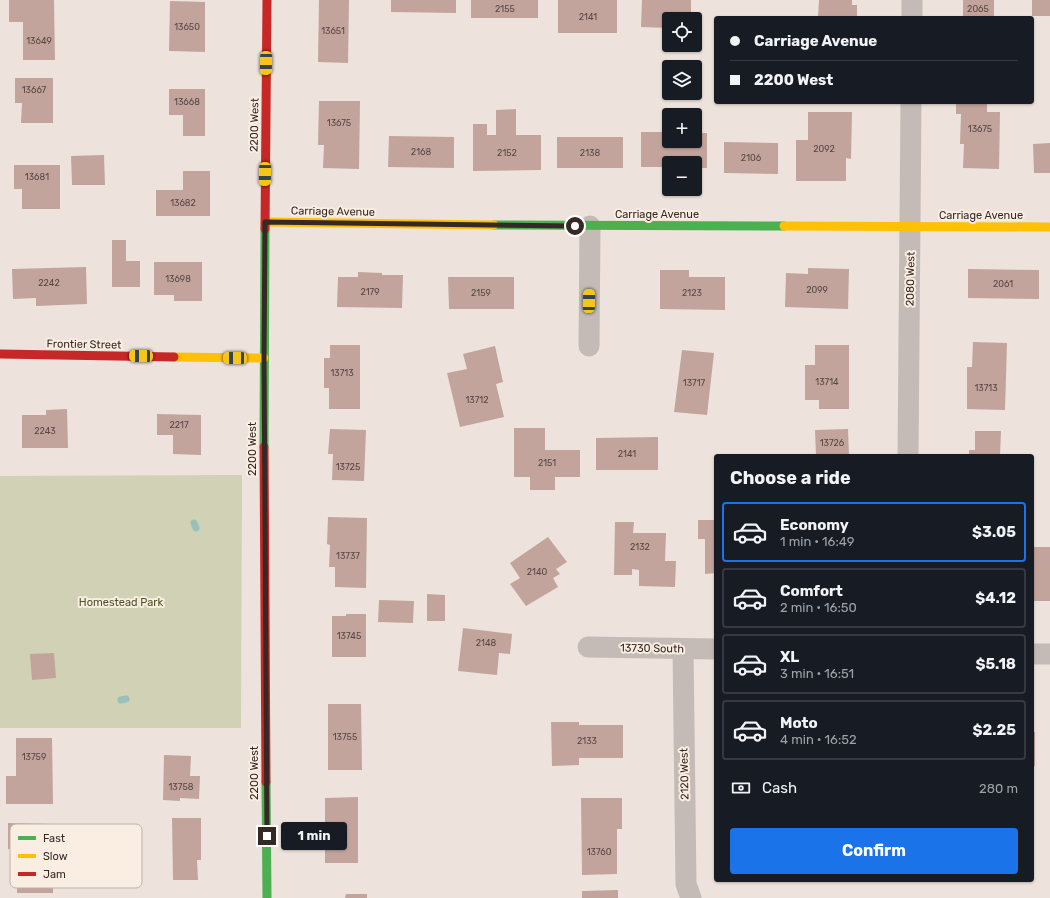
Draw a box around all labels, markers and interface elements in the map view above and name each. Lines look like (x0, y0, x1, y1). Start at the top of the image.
house number: 2155 (495, 4, 515, 14)
house number: 2065 (967, 4, 989, 14)
house number: 2141 (579, 12, 597, 22)
map controls (662, 12, 702, 196)
button: locate (662, 12, 702, 52)
house number: 13650 (174, 22, 200, 32)
house number: 13651 (321, 26, 345, 36)
text: Carriage Avenue (754, 32, 877, 50)
house number: 13649 (26, 36, 52, 46)
car (260, 51, 272, 75)
button: layers (662, 60, 702, 100)
text: 2200 West (754, 71, 833, 89)
house number: 13667 (22, 85, 47, 95)
house number: 13668 (174, 97, 200, 107)
street label: 2200 West (248, 97, 261, 152)
button: + (662, 108, 702, 148)
house number: 13675 (327, 118, 351, 128)
house number: 13675 (968, 124, 992, 134)
house number: 2092 (813, 144, 835, 154)
house number: 2168 (411, 147, 431, 157)
house number: 2152 (497, 148, 517, 158)
house number: 2138 (580, 148, 600, 158)
house number: 2106 (741, 153, 762, 163)
button: − (662, 156, 702, 196)
car (259, 162, 271, 186)
house number: 13681 (25, 172, 49, 182)
house number: 13682 (170, 198, 196, 208)
street label: Carriage Avenue (291, 204, 375, 219)
street label: Carriage Avenue (615, 208, 699, 221)
street label: Carriage Avenue (939, 209, 1023, 222)
route start (566, 217, 584, 235)
street label: 2080 West (904, 251, 917, 306)
house number: 13698 (165, 274, 191, 284)
house number: 2242 (38, 278, 60, 288)
house number: 2061 (993, 279, 1013, 289)
house number: 2099 (806, 285, 828, 295)
house number: 2179 (360, 287, 380, 297)
house number: 2159 (471, 288, 491, 298)
house number: 2123 (682, 288, 702, 298)
car (583, 289, 595, 313)
street label: Frontier Street (46, 337, 122, 352)
car (129, 350, 153, 362)
car (223, 352, 247, 364)
house number: 13713 (330, 368, 354, 378)
house number: 13714 (815, 377, 839, 387)
house number: 13717 (683, 378, 706, 388)
house number: 13713 (974, 383, 998, 393)
house number: 13712 (465, 395, 489, 405)
house number: 2217 (169, 420, 189, 430)
street label: 2200 West (246, 421, 259, 476)
house number: 2243 (34, 426, 56, 436)
house number: 13726 (820, 438, 845, 448)
house number: 2141 (618, 449, 636, 459)
house number: 2151 (538, 458, 556, 468)
house number: 13725 (336, 462, 360, 472)
text: Choose a ride (730, 467, 851, 489)
icon: car (732, 514, 768, 550)
text: Economy (780, 516, 849, 534)
text: $3.05 (972, 523, 1016, 541)
text: 1 min · 16:49 (780, 534, 854, 549)
house number: 2132 (630, 542, 650, 552)
house number: 13737 (336, 551, 360, 561)
house number: 2140 (527, 567, 547, 577)
icon: car (732, 580, 768, 616)
text: Comfort (780, 582, 843, 600)
text: $4.12 (975, 589, 1016, 607)
park label: Homestead Park (79, 596, 164, 609)
text: 2 min · 16:50 (780, 600, 857, 615)
house number: 13745 (337, 631, 361, 641)
house number: 2148 (476, 638, 496, 648)
street label: 13730 South (620, 641, 684, 656)
icon: car (732, 646, 768, 682)
text: XL (780, 648, 799, 666)
text: $5.18 (975, 655, 1016, 673)
text: 3 min · 16:51 (780, 666, 854, 681)
icon: car (732, 712, 768, 748)
text: Moto (780, 714, 818, 732)
text: $2.25 (973, 721, 1016, 739)
house number: 13755 (333, 732, 357, 742)
text: 4 min · 16:52 (780, 732, 857, 747)
house number: 2133 (577, 736, 597, 746)
street label: 2200 West (248, 745, 261, 800)
street label: 2120 West (678, 747, 691, 800)
house number: 13759 (22, 752, 46, 762)
icon: cash (730, 777, 752, 799)
text: Cash (762, 779, 797, 797)
text: 280 m (979, 781, 1018, 796)
house number: 13758 (169, 782, 194, 792)
callout: 1 min (281, 822, 347, 850)
legend (10, 824, 142, 888)
route end (258, 827, 276, 845)
text: 1 min (297, 828, 331, 843)
button: Confirm (730, 828, 1018, 874)
text: Fast (43, 832, 66, 845)
house number: 13760 (587, 847, 612, 857)
text: Slow (43, 850, 68, 863)
text: Jam (43, 868, 66, 881)

